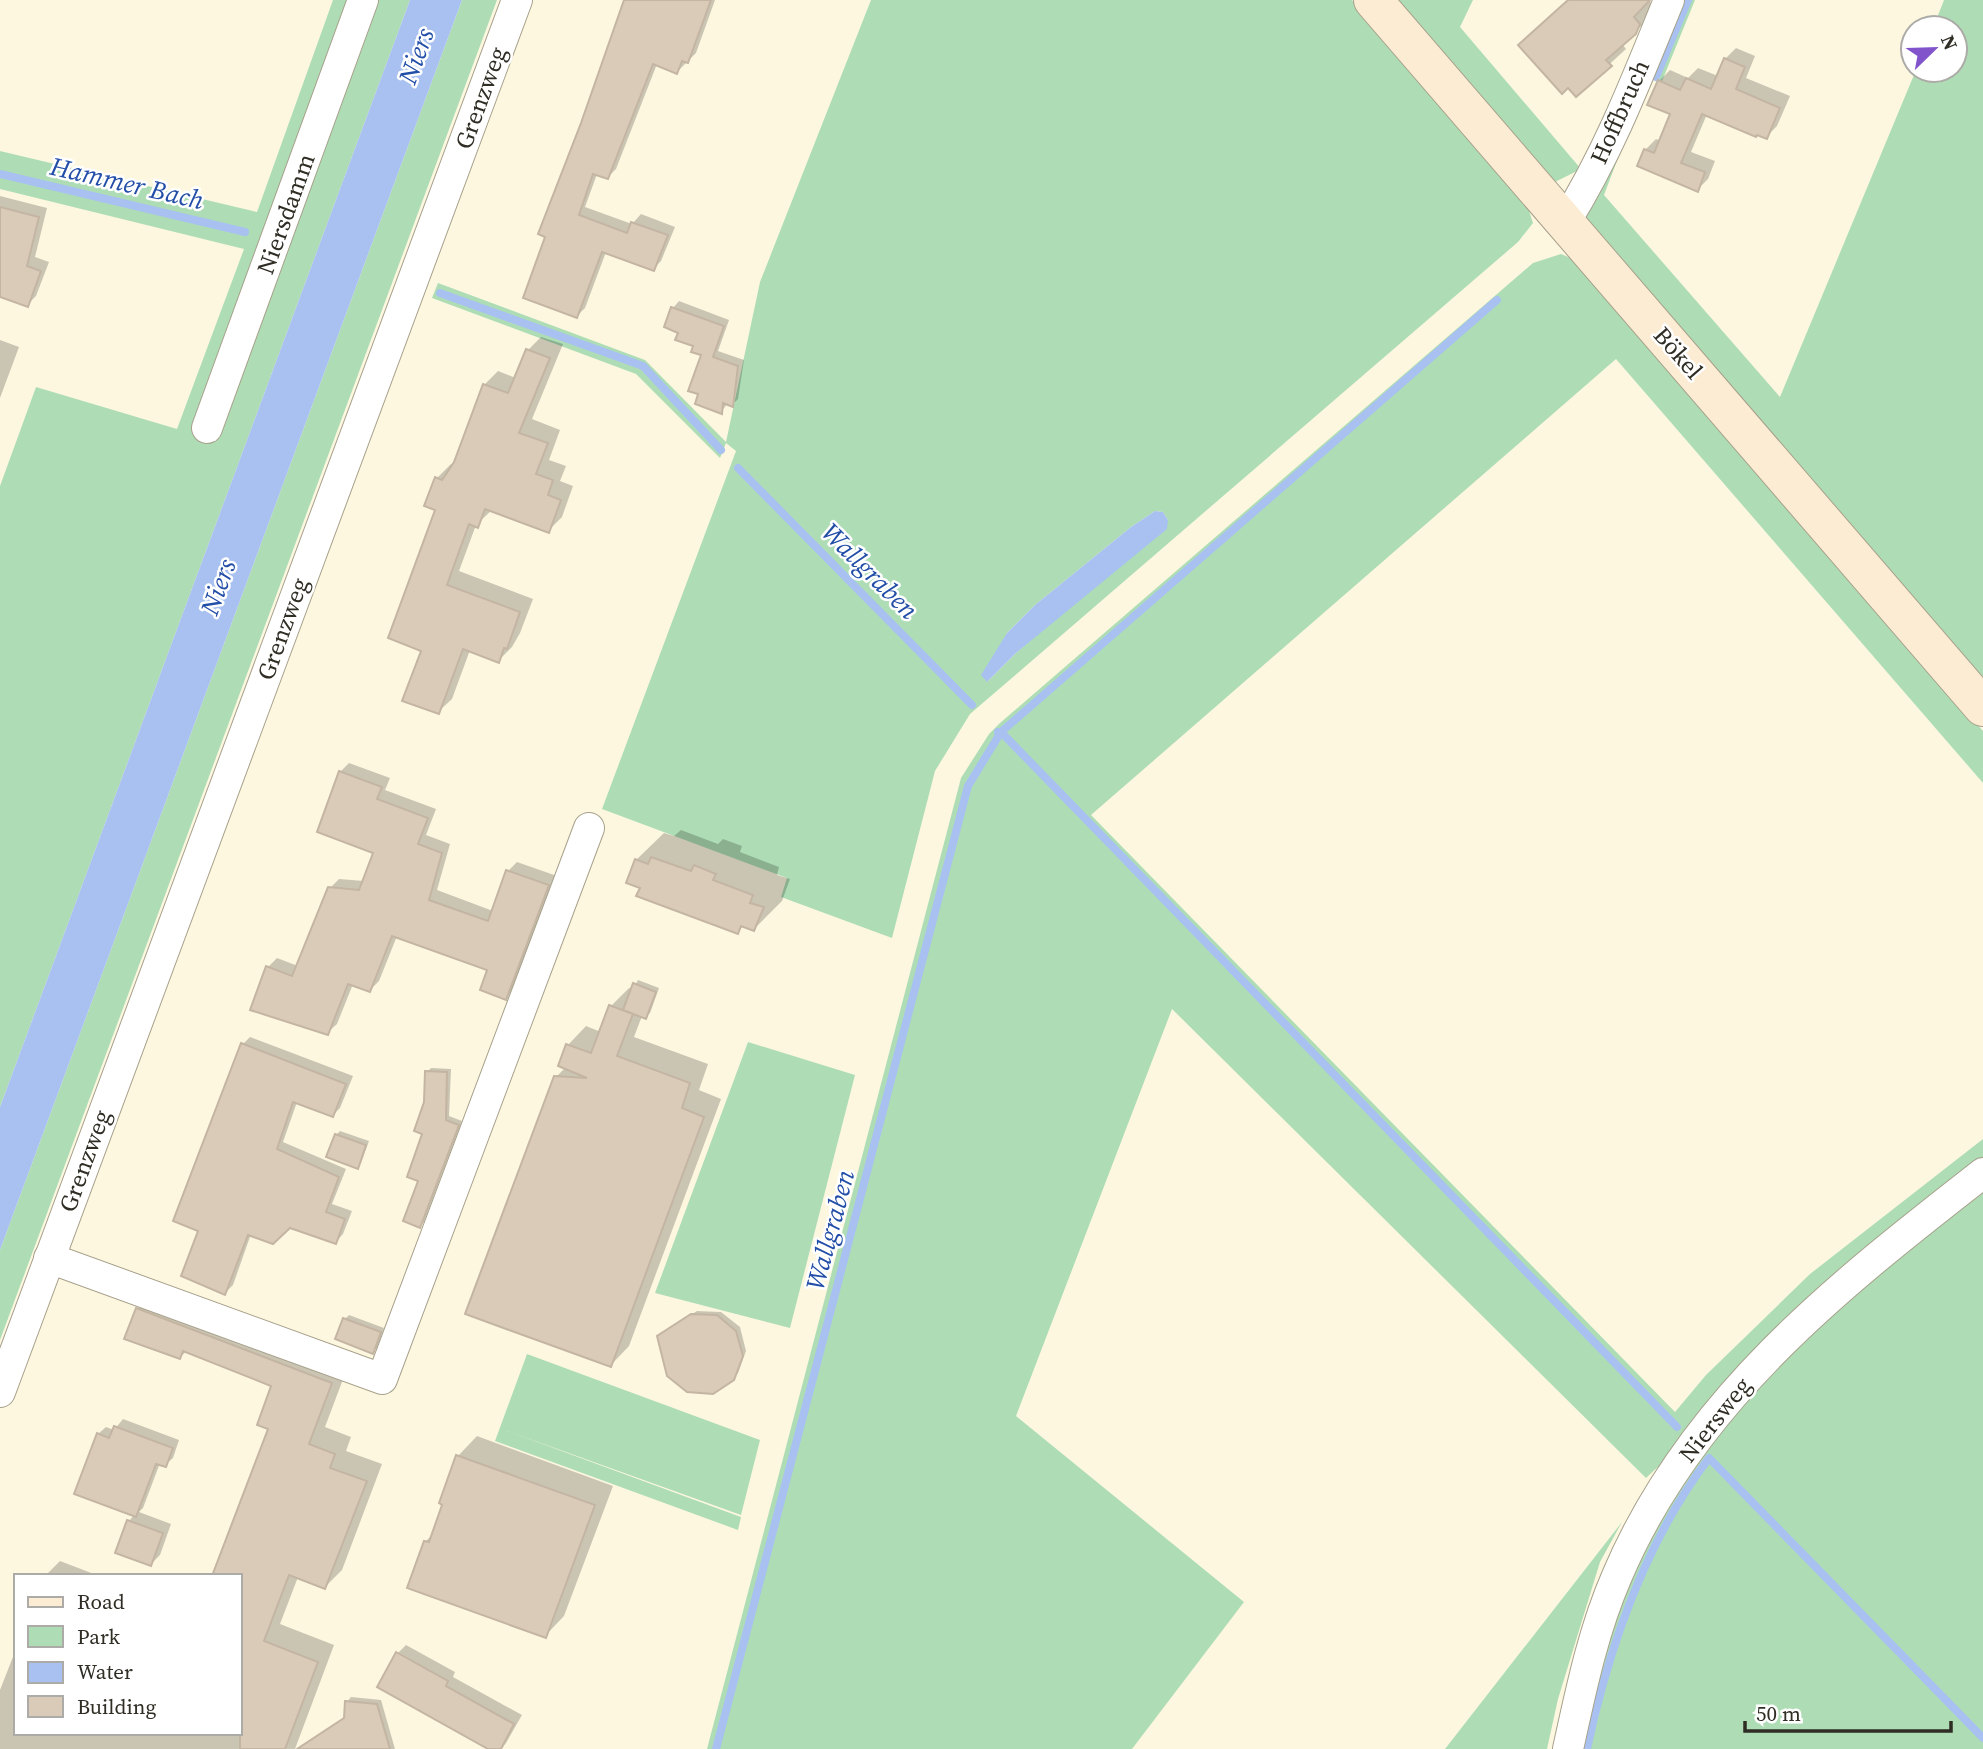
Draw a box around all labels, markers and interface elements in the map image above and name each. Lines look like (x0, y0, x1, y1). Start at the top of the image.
north arrow (1899, 14, 1969, 84)
water label: Niers (389, 23, 443, 90)
text: N (1935, 31, 1964, 54)
street label: Grenzweg (447, 42, 514, 154)
street label: Hoffbruch (1582, 54, 1657, 169)
water label: Hammer Bach (46, 148, 207, 218)
street label: Niersdamm (248, 149, 323, 279)
street label: Bökel (1646, 319, 1710, 386)
water label: Wallgraben (814, 515, 926, 627)
water label: Niers (191, 554, 245, 621)
street label: Grenzweg (249, 573, 316, 685)
street label: Grenzweg (51, 1105, 118, 1217)
water label: Wallgraben (797, 1166, 863, 1294)
street label: Niersweg (1671, 1370, 1758, 1469)
legend (14, 1574, 242, 1735)
text: Road (77, 1587, 125, 1616)
text: Park (77, 1622, 121, 1651)
text: Water (77, 1657, 133, 1686)
scale bar (1745, 1690, 1952, 1734)
text: Building (77, 1692, 156, 1721)
text: 50 m (1756, 1699, 1801, 1728)

